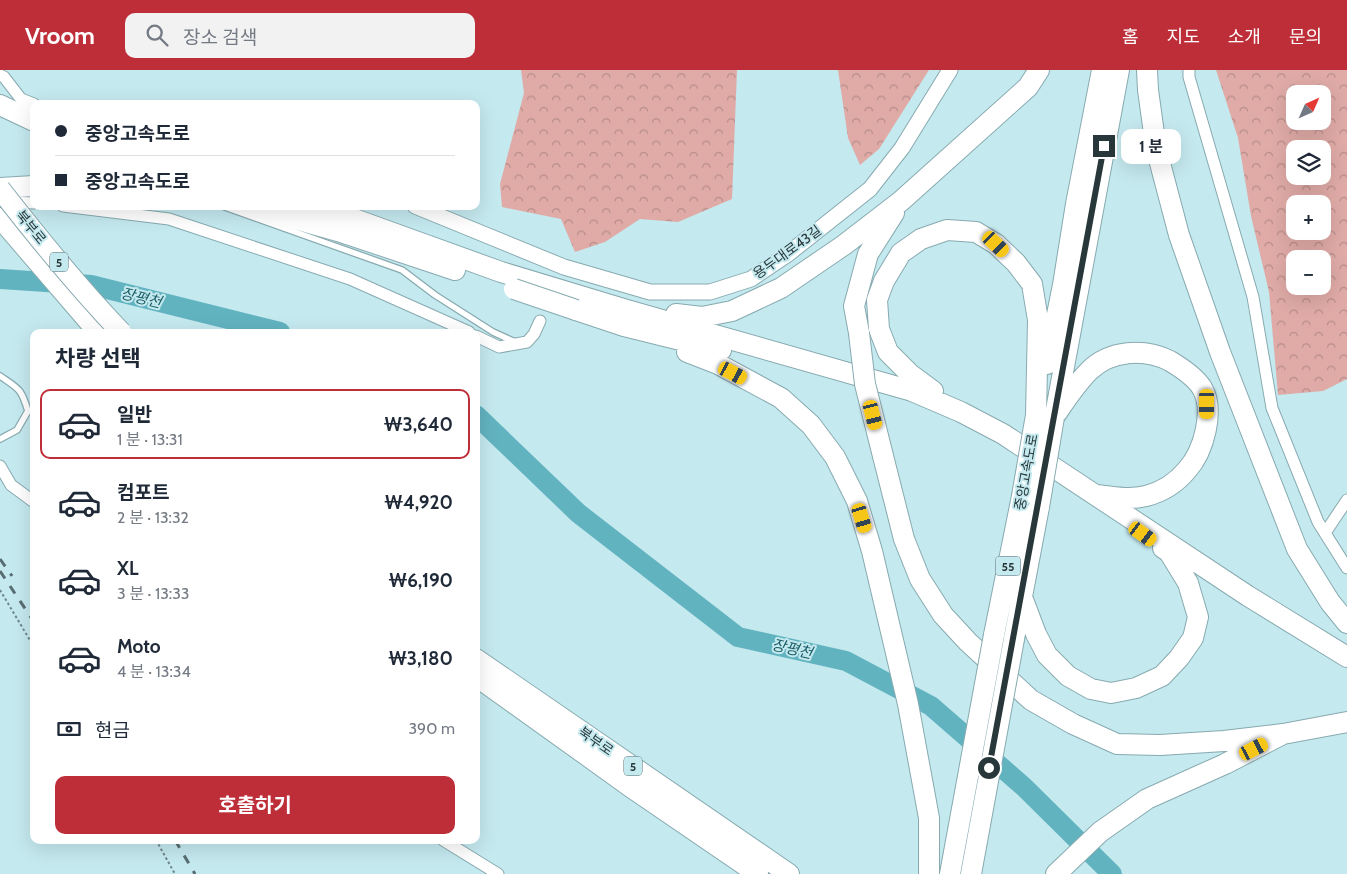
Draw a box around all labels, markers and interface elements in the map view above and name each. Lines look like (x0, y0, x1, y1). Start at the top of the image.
search box (125, 13, 475, 58)
text: Vroom (25, 21, 95, 50)
icon: search (143, 21, 171, 49)
text: 장소 검색 (183, 26, 257, 49)
text: 홈 (1122, 26, 1139, 48)
text: 지도 (1167, 26, 1200, 48)
text: 소개 (1228, 26, 1261, 48)
text: 문의 (1289, 26, 1322, 48)
north arrow (1286, 85, 1331, 130)
map controls (1286, 85, 1331, 295)
text: 중앙고속도로 (85, 122, 190, 145)
callout: 1 분 (1122, 128, 1182, 164)
route end (1093, 135, 1115, 157)
text: 1 분 (1139, 137, 1163, 156)
button: layers (1286, 140, 1331, 185)
text: 중앙고속도로 (85, 170, 190, 193)
button: + (1286, 195, 1331, 240)
street label: 북부로 (12, 206, 50, 248)
street label: 용두대로43길 (749, 221, 825, 283)
car (979, 228, 1012, 260)
button: − (1286, 250, 1331, 295)
road number: 5 (50, 252, 68, 272)
water label: 장평천 (119, 284, 165, 312)
text: 차량 선택 (55, 345, 141, 372)
car (716, 359, 749, 387)
car (1199, 389, 1214, 419)
car (862, 399, 883, 431)
icon: car (57, 402, 102, 447)
text: 일반 (117, 403, 152, 426)
text: ₩3,640 (384, 413, 453, 436)
text: 1 분 · 13:31 (117, 430, 183, 449)
street label: 중앙고속도로 (1010, 432, 1042, 512)
icon: car (57, 480, 102, 525)
text: 컴포트 (117, 481, 169, 504)
text: ₩4,920 (385, 491, 453, 514)
car (850, 501, 873, 535)
text: 2 분 · 13:32 (117, 508, 189, 527)
car (1126, 519, 1159, 549)
road number: 55 (996, 556, 1020, 576)
text: XL (117, 557, 138, 580)
icon: car (57, 558, 102, 603)
text: ₩6,190 (389, 569, 453, 592)
text: 3 분 · 13:33 (117, 584, 190, 603)
text: Moto (117, 635, 161, 658)
icon: car (57, 636, 102, 681)
water label: 장평천 (770, 636, 816, 663)
text: ₩3,180 (388, 647, 453, 670)
text: 4 분 · 13:34 (117, 662, 191, 681)
icon: cash (55, 715, 83, 743)
text: 현금 (95, 719, 130, 742)
text: 390 m (408, 719, 455, 738)
street label: 북부로 (575, 723, 617, 760)
car (1237, 736, 1270, 762)
road number: 5 (624, 756, 642, 776)
route start (978, 757, 1000, 779)
button: 호출하기 (55, 776, 455, 834)

